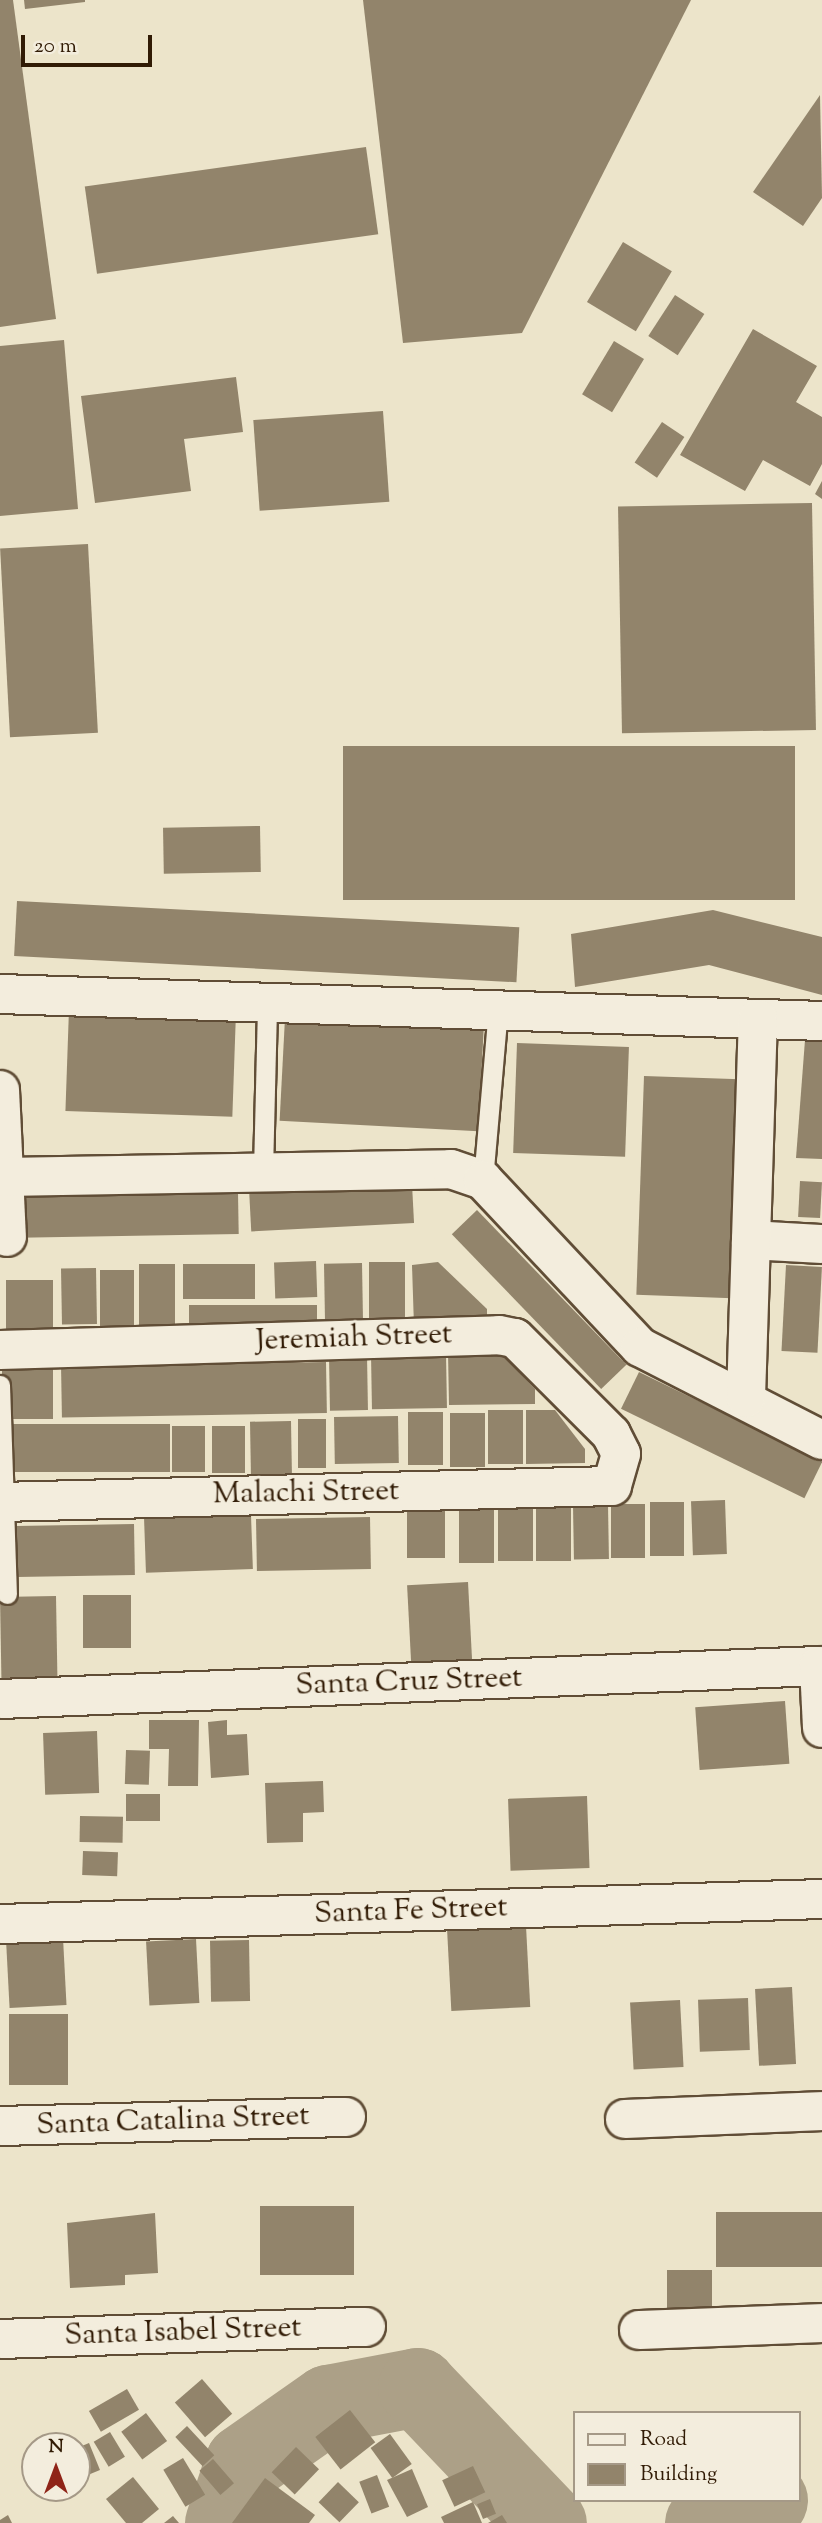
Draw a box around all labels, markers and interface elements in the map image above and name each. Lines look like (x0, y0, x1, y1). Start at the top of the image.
scale bar (24, 21, 156, 65)
text: 20 m (34, 32, 77, 62)
street label: Jeremiah Street (255, 1318, 453, 1360)
street label: Malachi Street (212, 1474, 400, 1514)
street label: Santa Cruz Street (295, 1661, 523, 1705)
street label: Santa Fe Street (314, 1891, 508, 1933)
street label: Santa Catalina Street (36, 2099, 310, 2145)
street label: Santa Isabel Street (64, 2311, 302, 2355)
legend (574, 2411, 801, 2502)
text: Road (640, 2425, 687, 2455)
north arrow (21, 2432, 91, 2502)
text: N (48, 2434, 64, 2461)
text: Building (640, 2460, 717, 2490)

